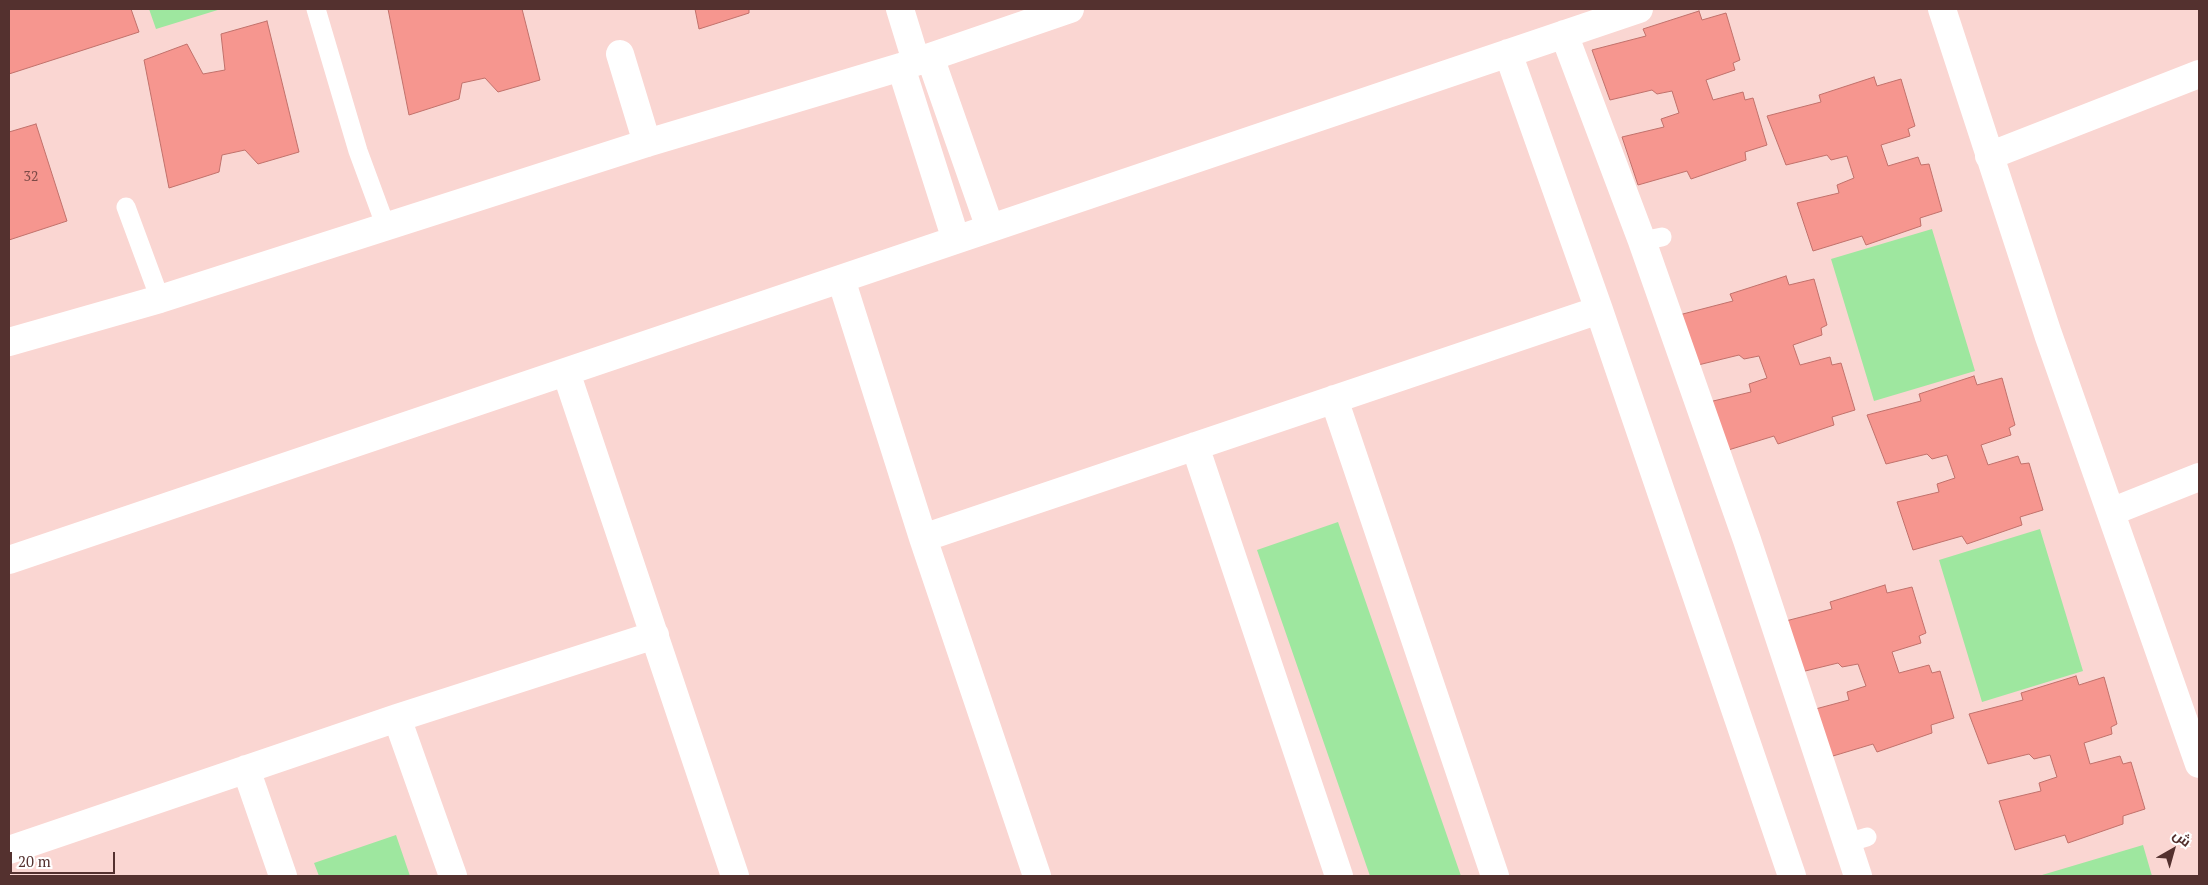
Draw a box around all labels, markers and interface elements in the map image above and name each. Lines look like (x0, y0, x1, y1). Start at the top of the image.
house number: 32 (24, 169, 38, 185)
north arrow (2148, 825, 2198, 875)
text: ش (2170, 825, 2195, 851)
scale bar (12, 842, 118, 874)
text: 20 m (18, 851, 51, 871)

